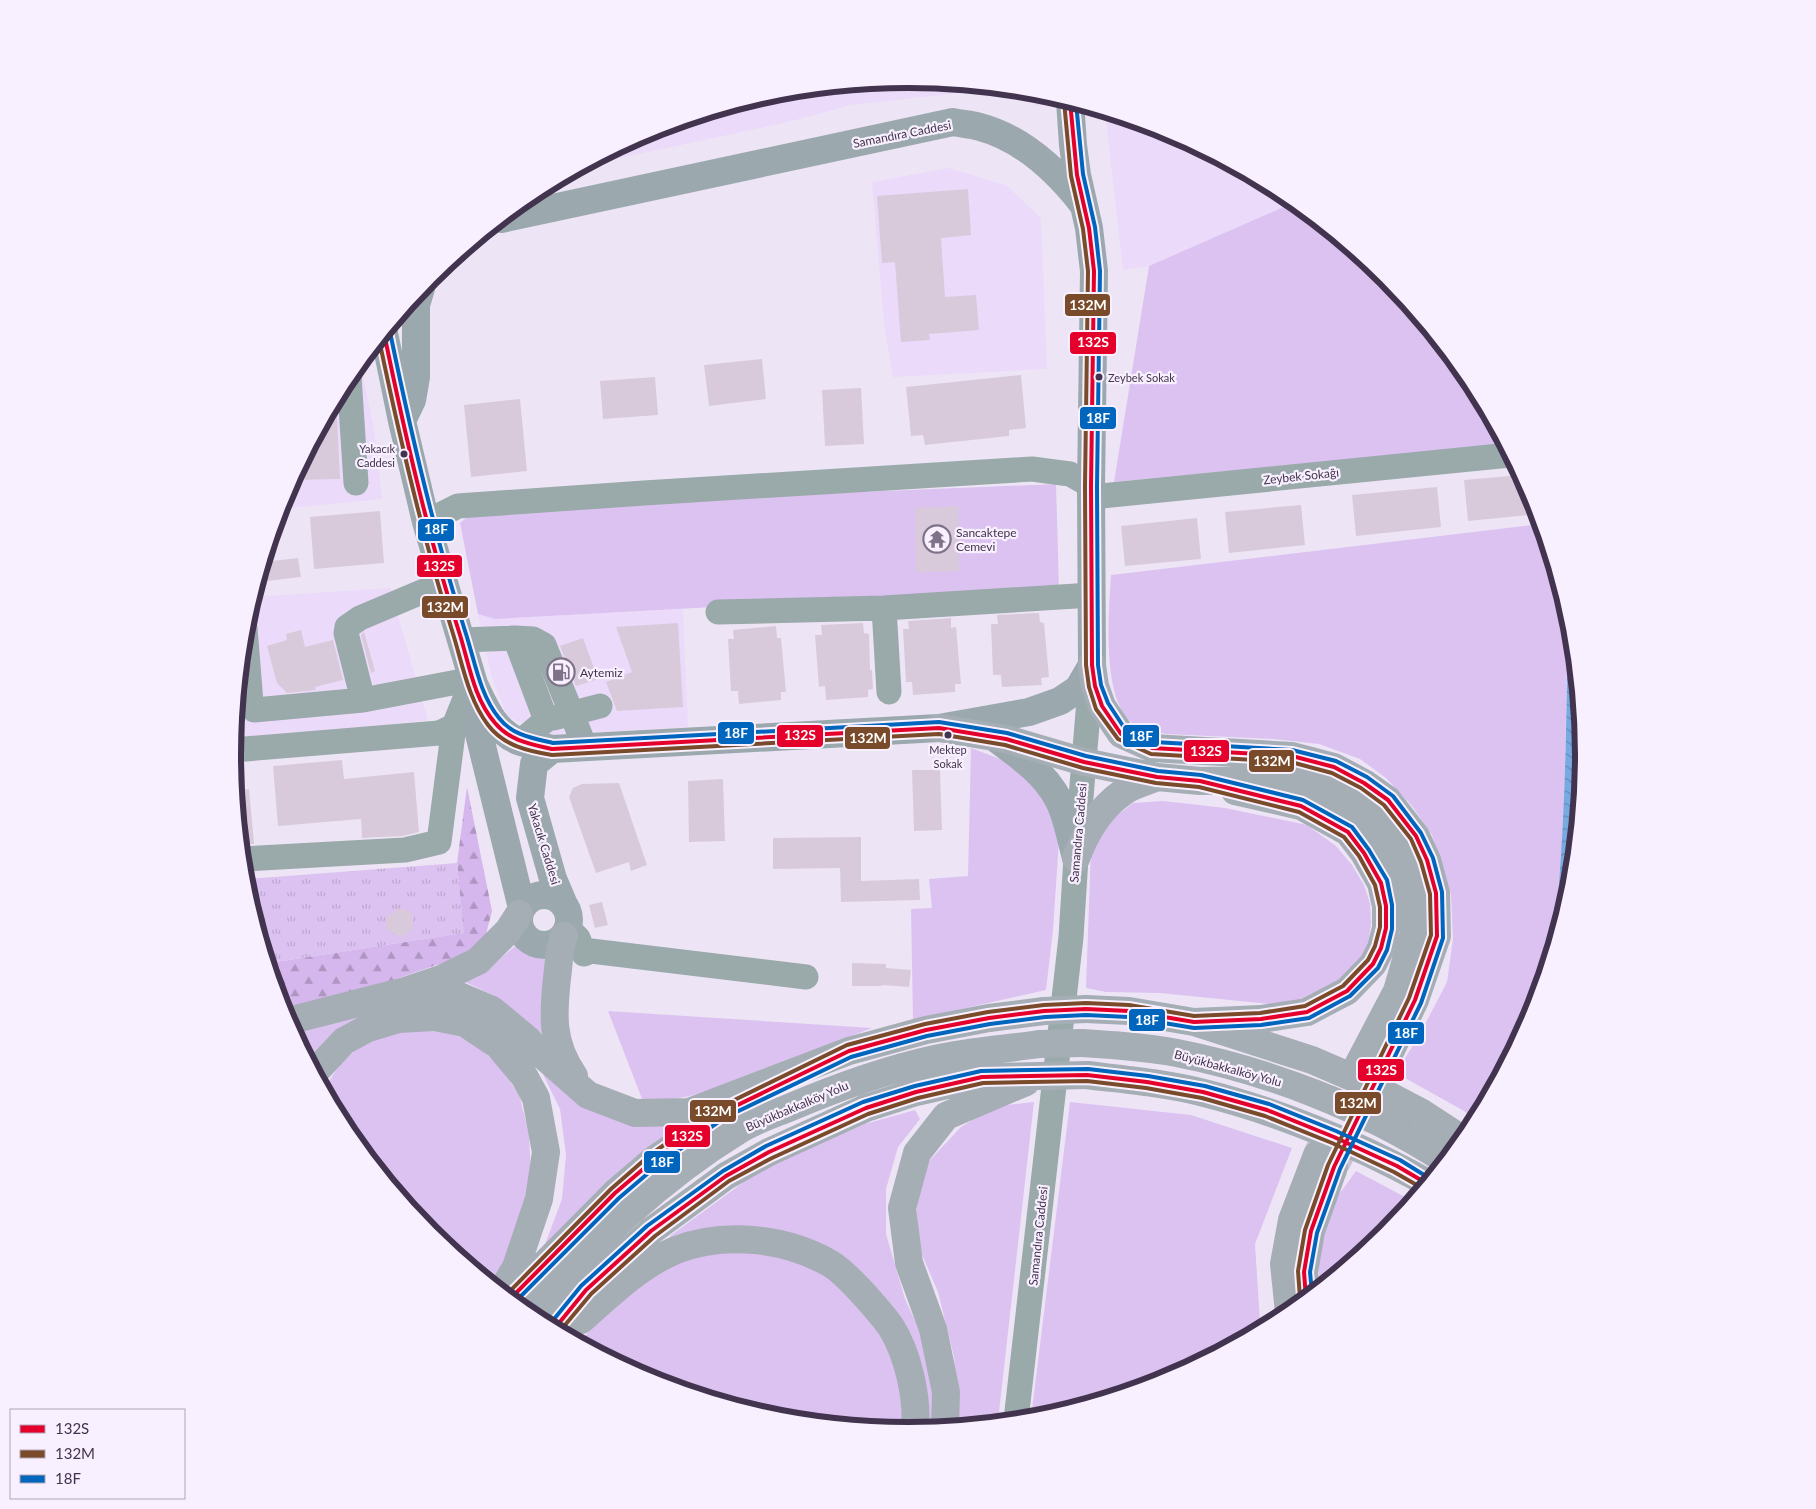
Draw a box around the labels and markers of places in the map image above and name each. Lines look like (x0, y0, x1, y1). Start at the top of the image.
place label: Zeybek Sokak (1108, 371, 1175, 384)
marker: Zeybek Sokak (1094, 372, 1104, 382)
place label: Yakacık Caddesi (357, 442, 395, 469)
marker: Yakacık Caddesi (399, 449, 409, 459)
temple icon: Sancaktepe Cemevi (922, 524, 952, 554)
place label: Sancaktepe Cemevi (956, 525, 1017, 554)
fuel station icon: Aytemiz (546, 657, 576, 687)
place label: Aytemiz (580, 665, 623, 680)
marker: Mektep Sokak (943, 730, 953, 740)
place label: Mektep Sokak (929, 743, 967, 770)

